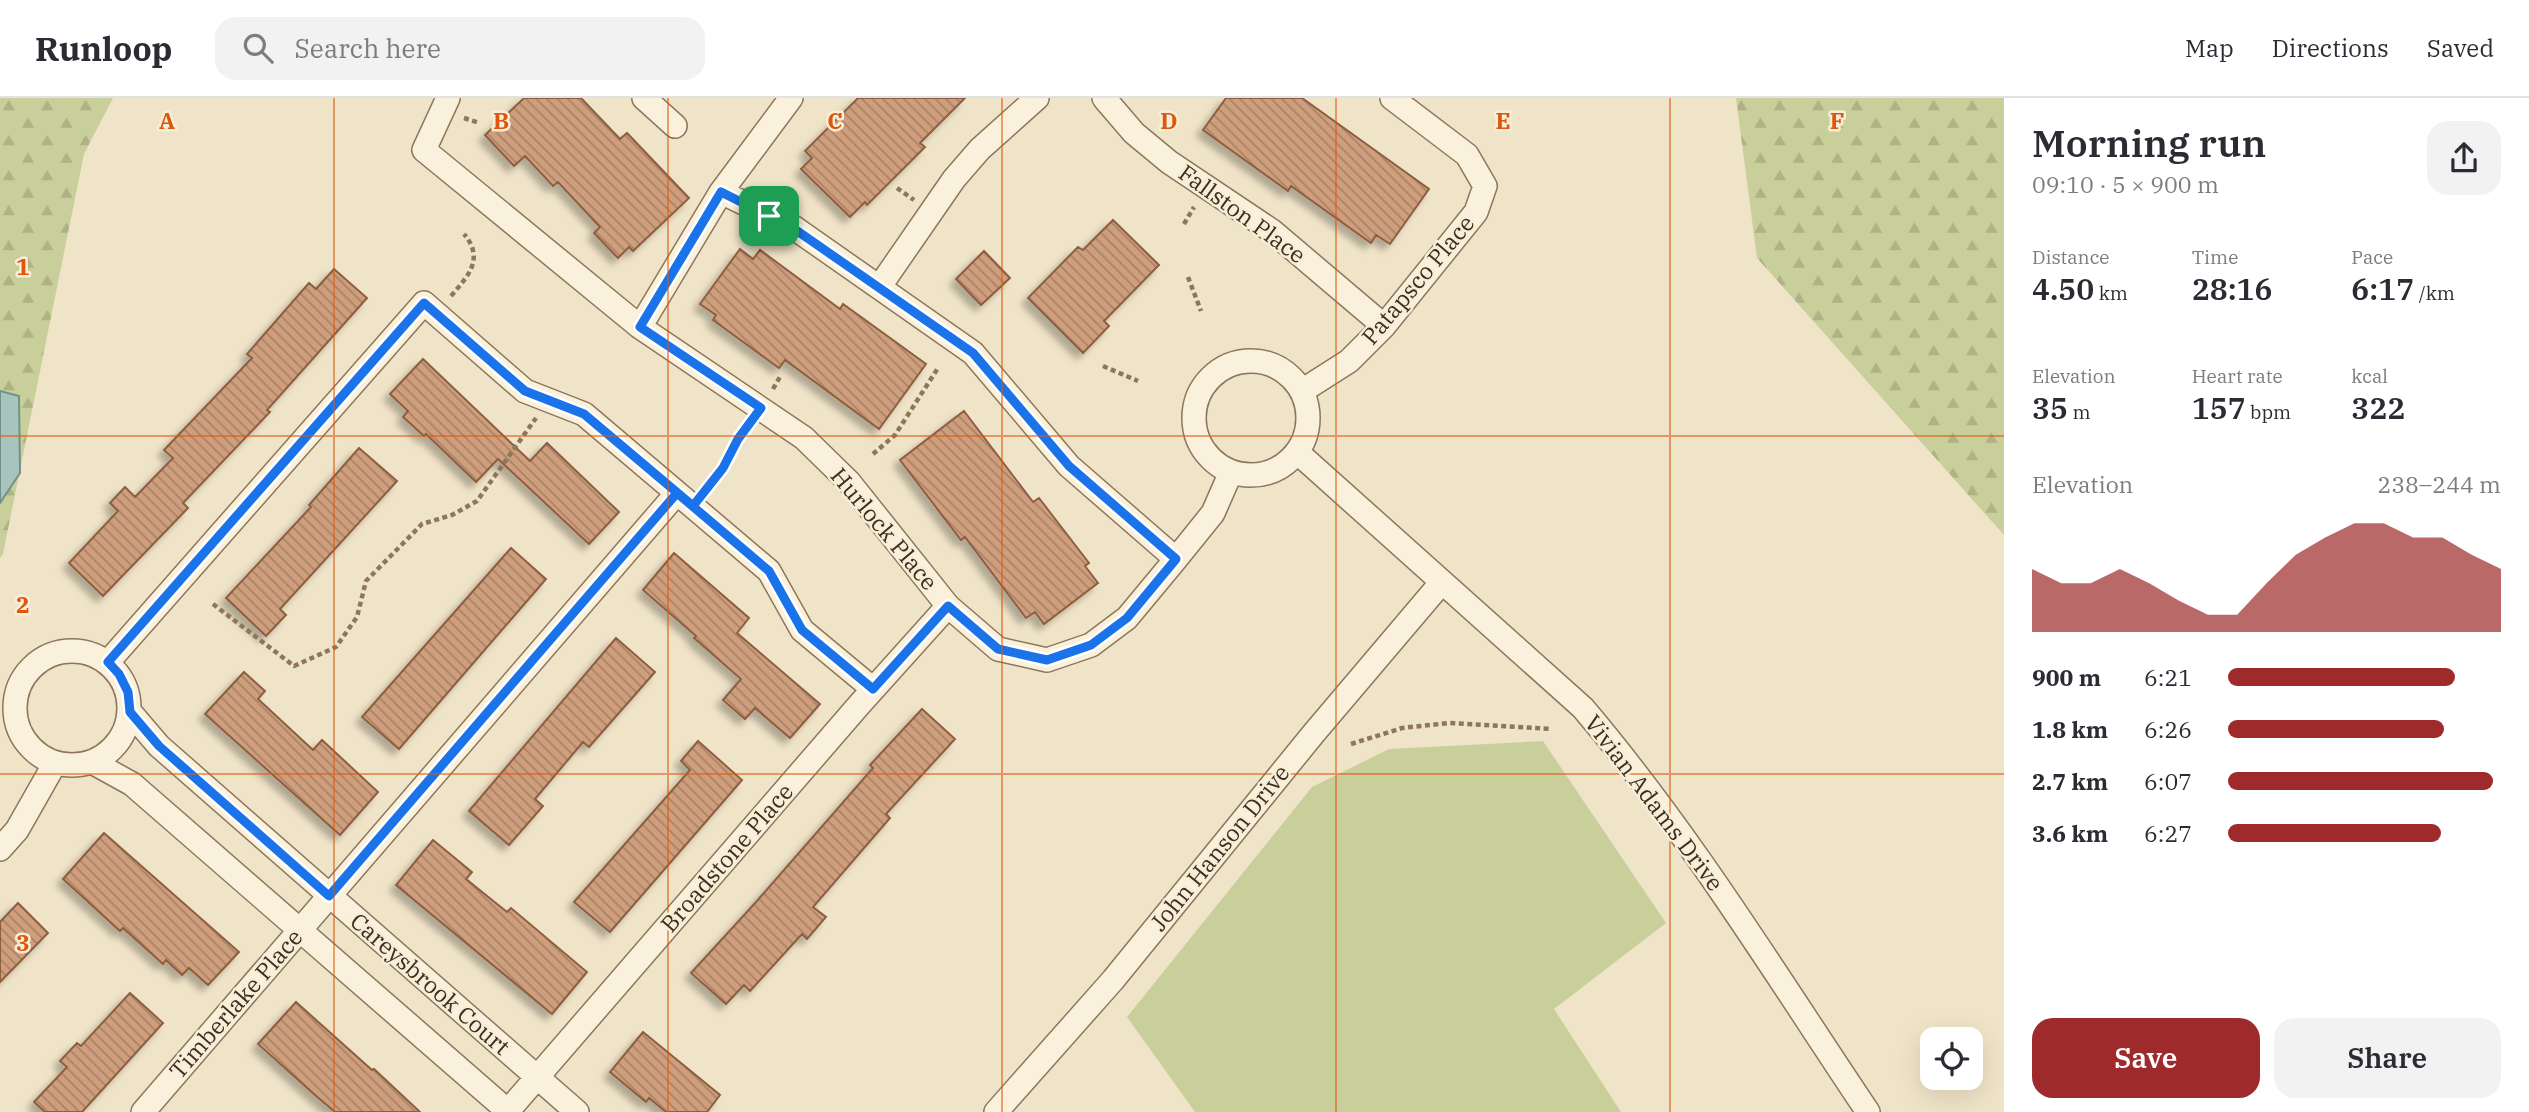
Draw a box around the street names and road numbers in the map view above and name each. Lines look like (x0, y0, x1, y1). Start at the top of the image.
street label: Fallston Place (1173, 157, 1312, 269)
street label: Patapsco Place (1354, 208, 1480, 350)
street label: Hurlock Place (825, 461, 945, 596)
street label: Vivian Adams Drive (1579, 708, 1731, 896)
street label: John Hanson Drive (1143, 758, 1295, 937)
street label: Broadstone Place (653, 777, 799, 938)
street label: Careysbrook Court (344, 906, 517, 1061)
street label: Timberlake Place (162, 922, 308, 1084)

